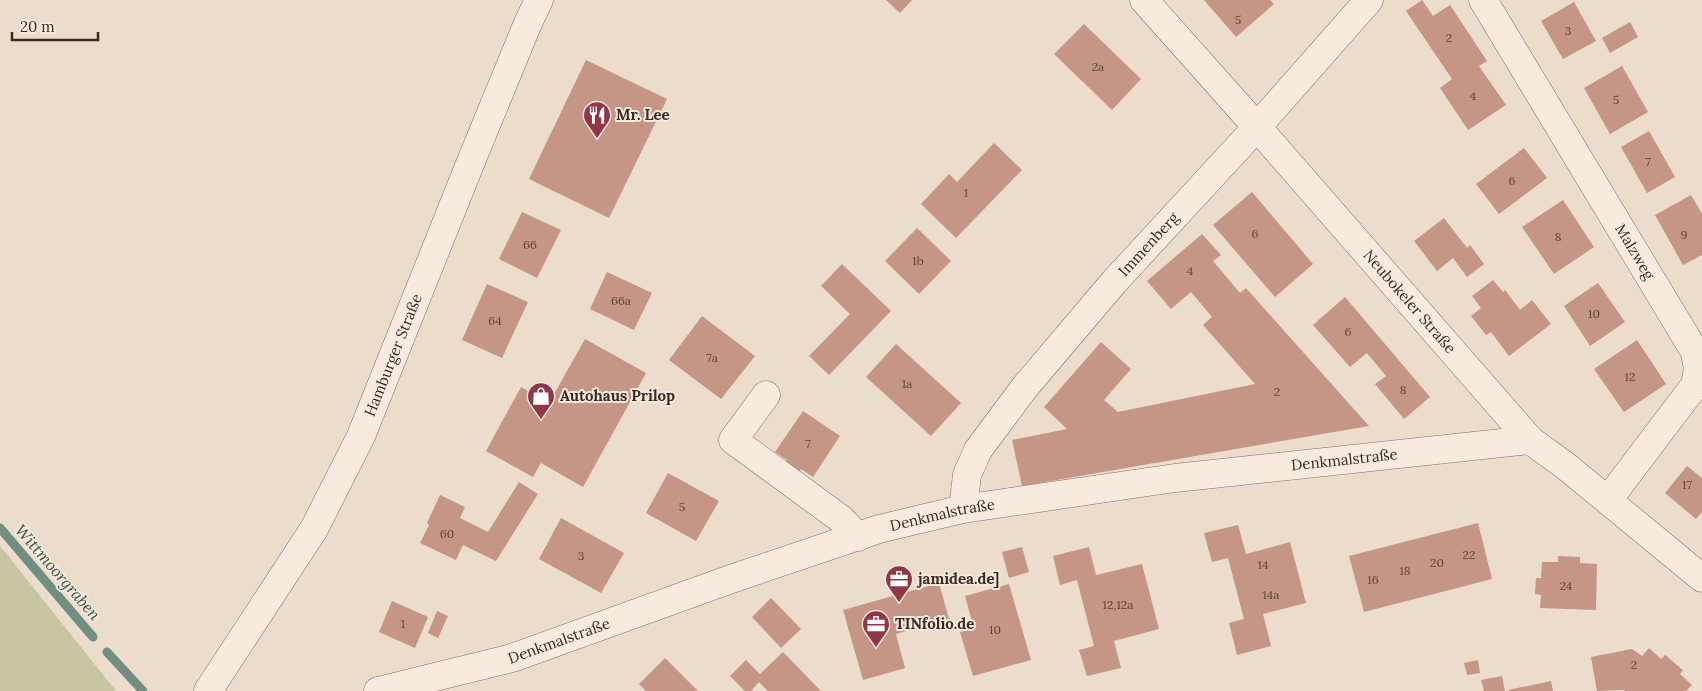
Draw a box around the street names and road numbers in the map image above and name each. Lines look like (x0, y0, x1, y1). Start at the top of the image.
street label: Immenberg (1114, 207, 1183, 280)
street label: Malzweg (1611, 220, 1659, 283)
street label: Neubokeler Straße (1360, 246, 1460, 357)
street label: Hamburger Straße (360, 291, 426, 419)
street label: Denkmalstraße (1290, 444, 1399, 475)
street label: Denkmalstraße (888, 494, 996, 535)
street label: Denkmalstraße (505, 613, 612, 668)

